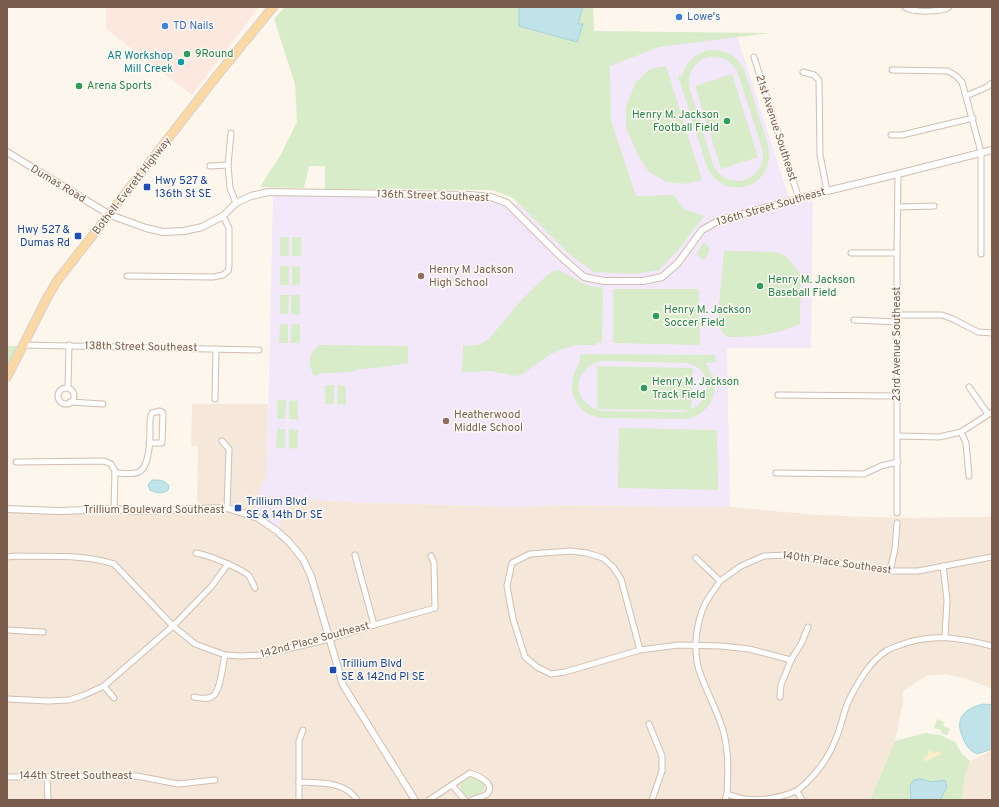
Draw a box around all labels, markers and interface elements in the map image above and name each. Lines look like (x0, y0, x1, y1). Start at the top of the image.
place label: Lowe's (687, 10, 720, 24)
marker: Lowe's (674, 12, 684, 22)
place label: TD Nails (173, 19, 214, 33)
marker: TD Nails (160, 21, 170, 31)
place label: 9Round (195, 47, 234, 61)
place label: AR Workshop Mill Creek (107, 49, 173, 76)
marker: 9Round (182, 49, 192, 59)
marker: AR Workshop Mill Creek (176, 57, 186, 67)
street label: 21st Avenue Southeast (752, 73, 800, 183)
place label: Arena Sports (87, 79, 152, 93)
marker: Arena Sports (74, 81, 84, 91)
place label: Henry M. Jackson Football Field (632, 108, 719, 135)
marker: Henry M. Jackson Football Field (722, 116, 732, 126)
street label: Bothell-Everett Highway (90, 134, 175, 238)
street label: Dumas Road (28, 162, 88, 206)
place label: Hwy 527 & 136th St SE (155, 174, 211, 201)
marker: Hwy 527 & 136th St SE (142, 182, 152, 192)
street label: 136th Street Southeast (715, 185, 827, 229)
street label: 136th Street Southeast (376, 187, 490, 205)
place label: Hwy 527 & Dumas Rd (17, 223, 71, 250)
marker: Hwy 527 & Dumas Rd (73, 231, 83, 241)
place label: Henry M Jackson High School (429, 263, 514, 290)
marker: Henry M Jackson High School (416, 271, 426, 281)
place label: Henry M. Jackson Baseball Field (768, 273, 855, 300)
marker: Henry M. Jackson Baseball Field (755, 281, 765, 291)
street label: 23rd Avenue Southeast (890, 287, 904, 401)
place label: Henry M. Jackson Soccer Field (664, 303, 751, 330)
marker: Henry M. Jackson Soccer Field (651, 311, 661, 321)
street label: 138th Street Southeast (85, 339, 197, 355)
place label: Henry M. Jackson Track Field (652, 375, 739, 402)
marker: Henry M. Jackson Track Field (639, 383, 649, 393)
place label: Heatherwood Middle School (454, 408, 523, 435)
marker: Heatherwood Middle School (441, 416, 451, 426)
place label: Trillium Blvd SE & 14th Dr SE (246, 495, 323, 522)
street label: Trillium Boulevard Southeast (83, 503, 225, 517)
marker: Trillium Blvd SE & 14th Dr SE (233, 503, 243, 513)
street label: 140th Place Southeast (781, 548, 893, 578)
street label: 142nd Place Southeast (259, 619, 371, 661)
place label: Trillium Blvd SE & 142nd Pl SE (341, 657, 425, 684)
marker: Trillium Blvd SE & 142nd Pl SE (328, 665, 338, 675)
street label: 144th Street Southeast (19, 769, 133, 783)

